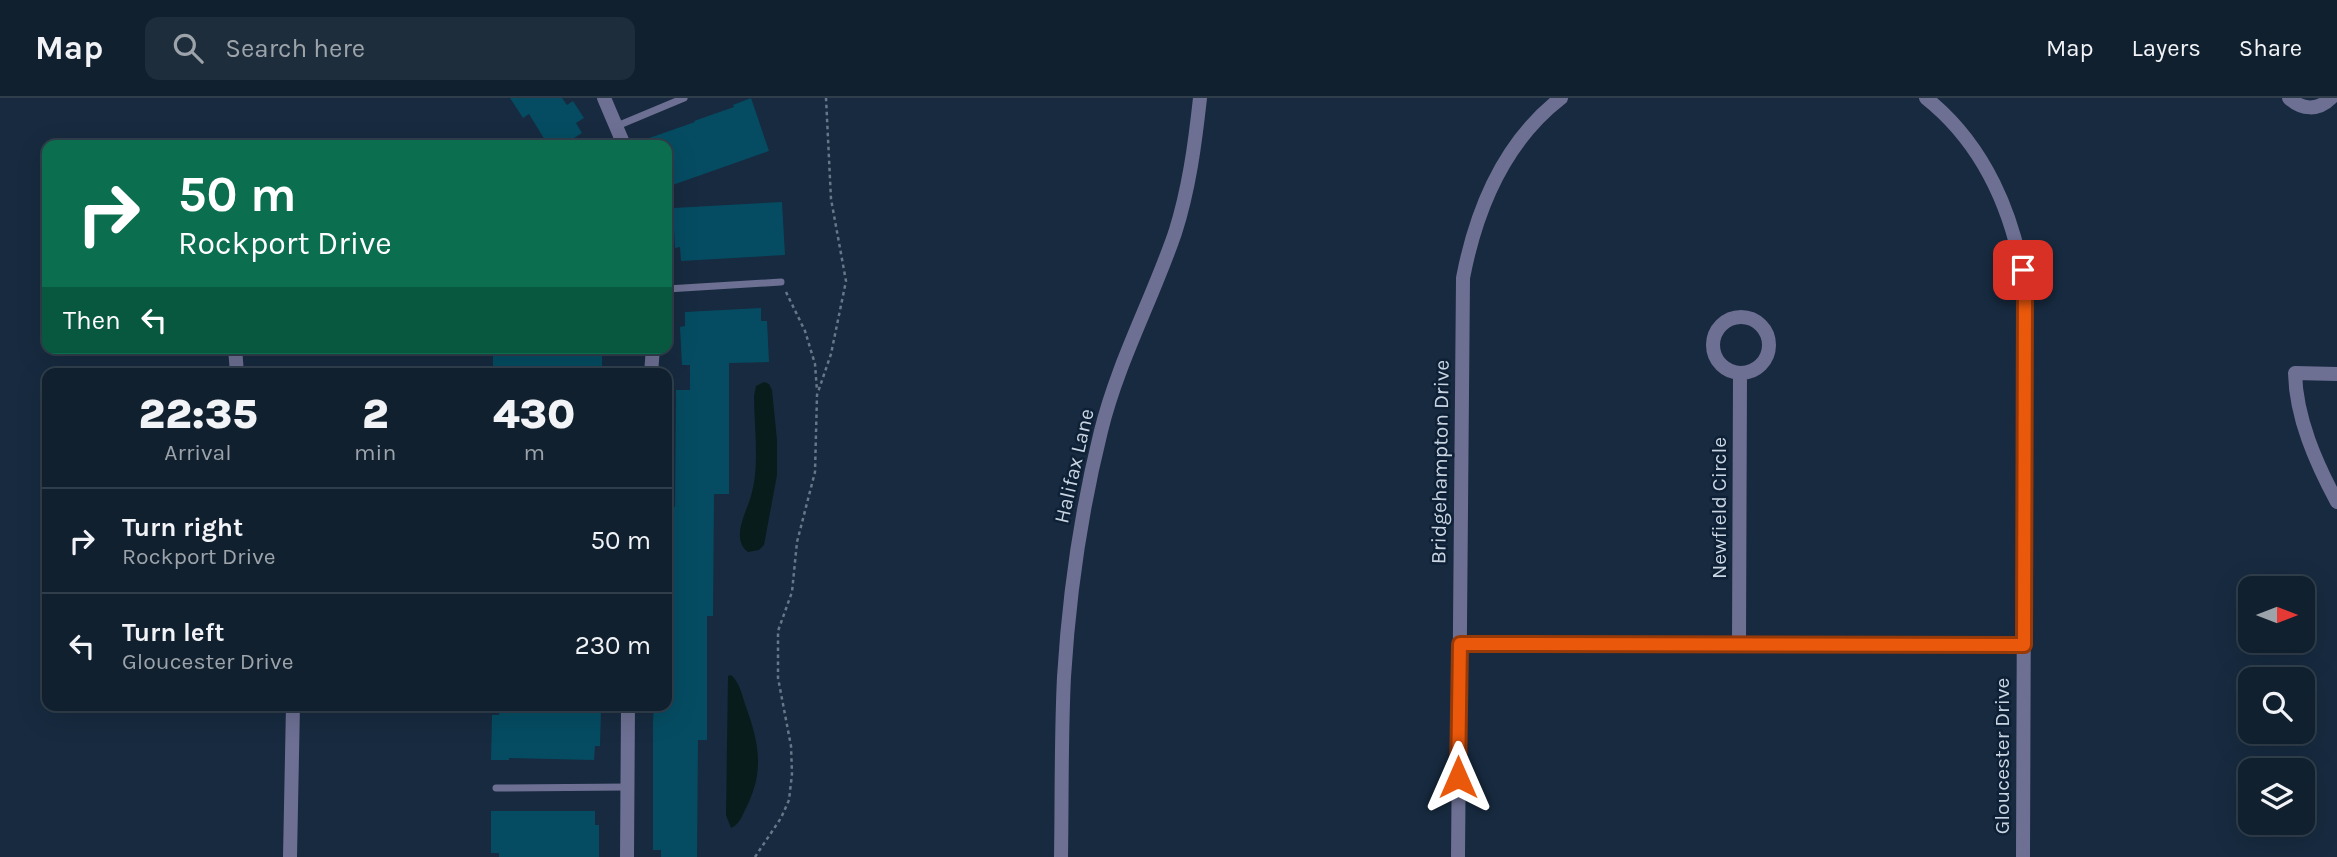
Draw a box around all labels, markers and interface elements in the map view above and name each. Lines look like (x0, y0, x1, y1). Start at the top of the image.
search box (145, 17, 635, 80)
text: Map (35, 29, 103, 67)
icon: search (169, 29, 207, 67)
text: Search here (225, 33, 365, 64)
text: Map (2046, 34, 2094, 62)
text: Layers (2132, 34, 2201, 62)
text: Share (2239, 34, 2302, 62)
text: 50 m (178, 166, 296, 223)
icon: right (63, 168, 154, 259)
text: Rockport Drive (178, 225, 392, 262)
pin (1993, 240, 2053, 300)
icon: arrive (2004, 251, 2042, 289)
icon: left (135, 301, 173, 339)
text: Then (63, 305, 121, 336)
street label: Bridgehampton Drive (1426, 360, 1454, 564)
text: 22:35 (139, 389, 257, 439)
text: 2 (362, 389, 389, 439)
text: 430 (493, 389, 575, 439)
street label: Halifax Lane (1049, 406, 1099, 526)
street label: Newfield Circle (1707, 437, 1731, 579)
text: Arrival (164, 439, 232, 466)
text: min (354, 439, 396, 466)
text: m (523, 439, 545, 466)
text: Turn right (122, 512, 243, 543)
icon: right (63, 522, 101, 560)
text: 50 m (590, 525, 651, 556)
text: Rockport Drive (122, 543, 276, 570)
north arrow (2238, 576, 2315, 653)
map controls (2238, 576, 2315, 835)
text: Turn left (122, 617, 224, 648)
icon: left (63, 627, 101, 665)
text: 230 m (575, 630, 651, 661)
text: Gloucester Drive (122, 648, 293, 675)
button: search (2238, 667, 2315, 744)
street label: Gloucester Drive (1990, 678, 2014, 834)
position arrow (1421, 740, 1495, 814)
button: layers (2238, 758, 2315, 835)

